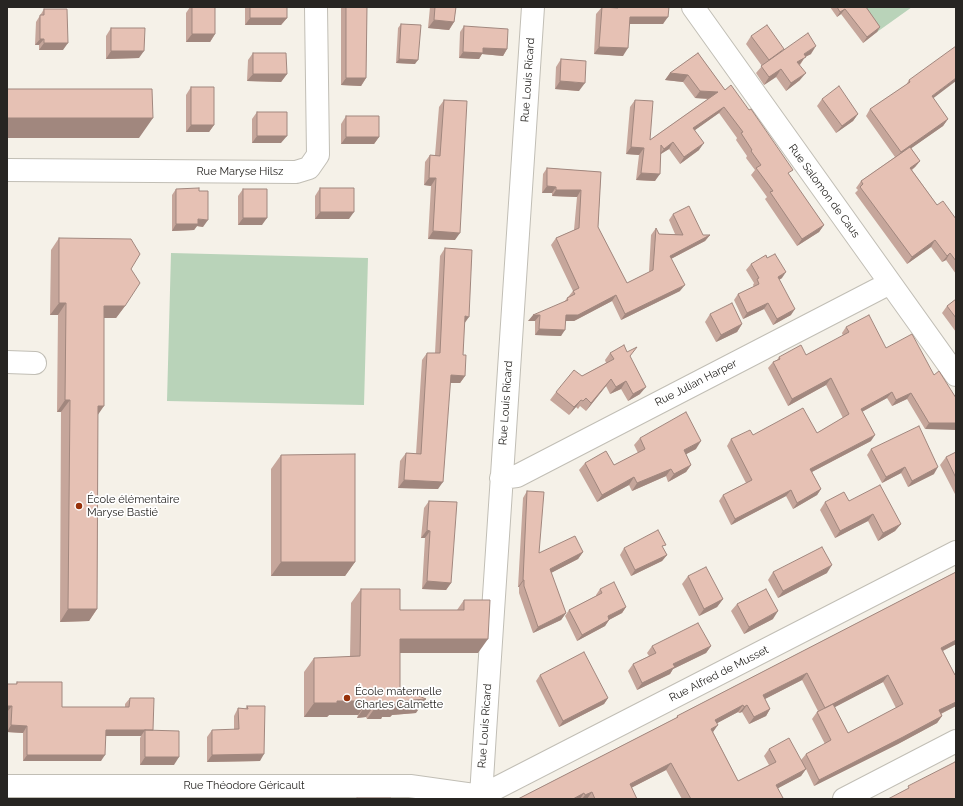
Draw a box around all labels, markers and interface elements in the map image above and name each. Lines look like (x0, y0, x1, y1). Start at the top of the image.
street label: Rue Louis Ricard (518, 37, 538, 123)
street label: Rue Salomon de Caus (786, 142, 862, 240)
street label: Rue Maryse Hilsz (197, 165, 283, 179)
street label: Rue Julian Harper (653, 357, 739, 409)
street label: Rue Louis Ricard (496, 360, 516, 446)
place label: École élémentaire Maryse Bastié (87, 493, 179, 519)
marker: École élémentaire Maryse Bastié (74, 501, 84, 511)
street label: Rue Alfred de Musset (667, 643, 771, 705)
street label: Rue Louis Ricard (475, 683, 495, 769)
place label: École maternelle Charles Calmette (355, 685, 443, 711)
marker: École maternelle Charles Calmette (342, 693, 352, 703)
street label: Rue Théodore Géricault (183, 779, 305, 793)

